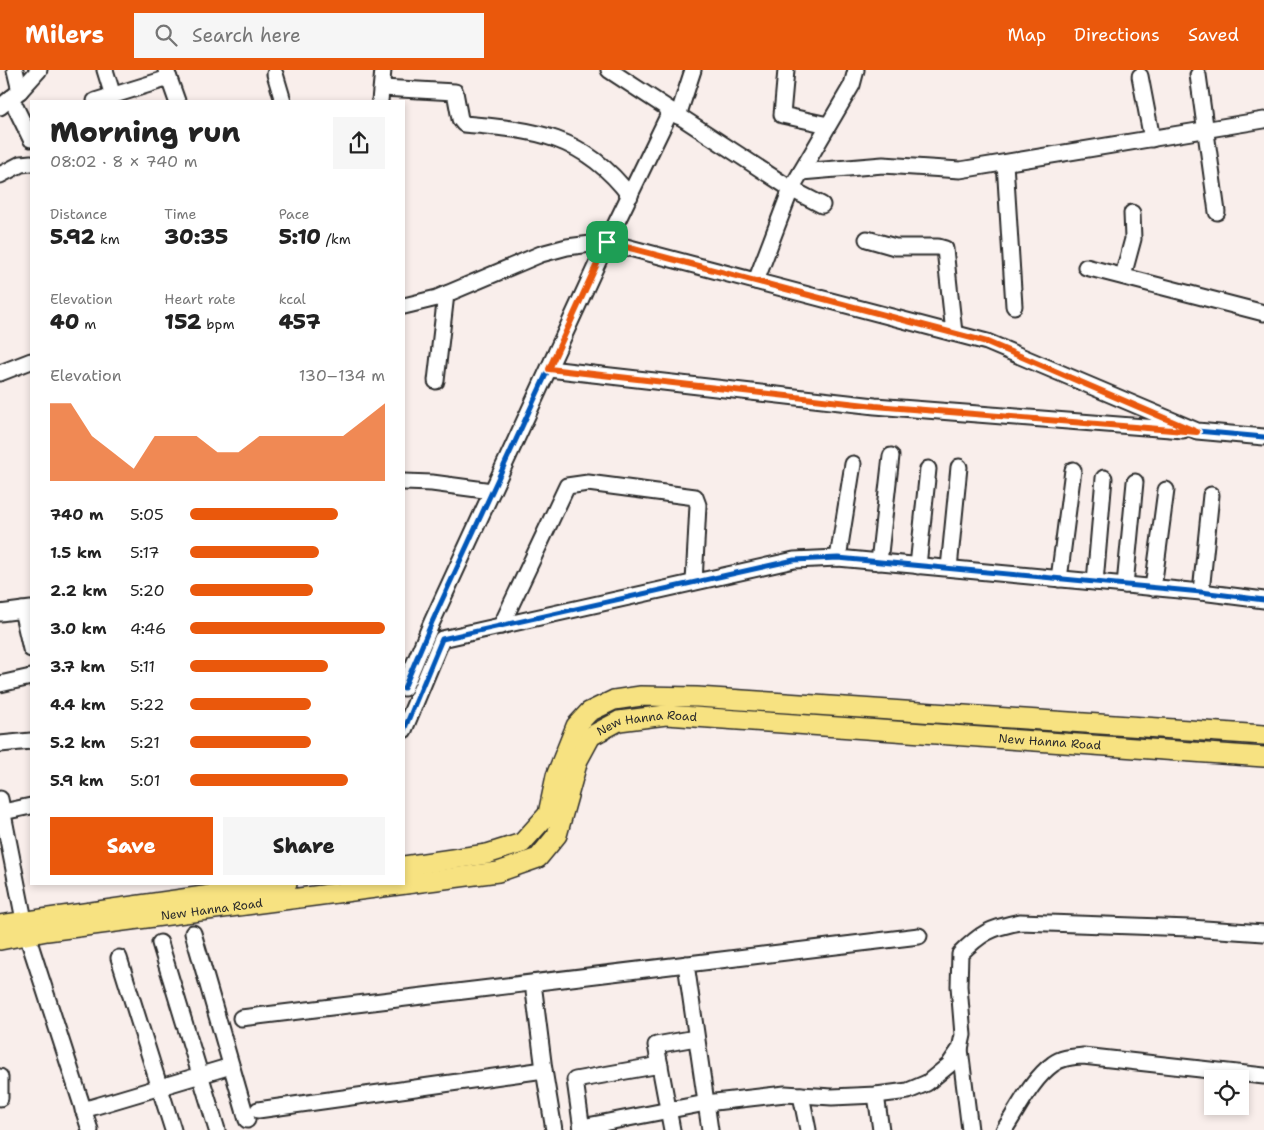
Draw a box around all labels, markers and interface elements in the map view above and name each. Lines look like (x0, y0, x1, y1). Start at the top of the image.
search box (134, 13, 484, 58)
text: Milers (25, 19, 104, 51)
icon: search (152, 21, 180, 49)
text: Search here (192, 23, 301, 48)
text: Map (1008, 23, 1046, 47)
text: Directions (1074, 23, 1160, 47)
text: Saved (1188, 23, 1239, 47)
text: Morning run (50, 113, 240, 151)
button: share (333, 117, 385, 169)
text: 08:02 · 8 × 740 m (50, 151, 198, 172)
text: Distance (50, 205, 107, 223)
text: Time (164, 205, 196, 223)
text: Pace (279, 205, 309, 223)
pin (586, 221, 628, 263)
text: 5.92 (50, 223, 95, 251)
text: 30:35 (164, 223, 228, 251)
text: 5:10 (279, 223, 321, 251)
icon: arrive (593, 228, 621, 256)
text: km (95, 230, 120, 248)
text: /km (321, 230, 351, 248)
text: Elevation (50, 290, 113, 308)
text: Heart rate (164, 290, 236, 308)
text: kcal (279, 290, 306, 308)
text: 40 (50, 308, 79, 336)
text: 152 (164, 308, 202, 336)
text: 457 (279, 308, 321, 336)
text: m (79, 315, 96, 333)
text: bpm (202, 315, 234, 333)
text: Elevation (50, 365, 122, 386)
text: 130–134 m (299, 365, 385, 386)
text: 740 m (50, 504, 103, 525)
text: 5:05 (130, 504, 164, 525)
text: 1.5 km (50, 542, 102, 563)
text: 5:17 (130, 542, 160, 563)
text: 2.2 km (50, 580, 107, 601)
text: 5:20 (130, 580, 165, 601)
text: 3.0 km (50, 618, 106, 639)
text: 4:46 (130, 618, 166, 639)
text: 3.7 km (50, 656, 105, 677)
text: 5:11 (130, 656, 155, 677)
text: 4.4 km (50, 694, 106, 715)
text: 5:22 (130, 694, 164, 715)
street label: New Hanna Road (594, 707, 698, 739)
street label: New Hanna Road (998, 730, 1102, 754)
text: 5.2 km (50, 732, 105, 753)
text: 5:21 (130, 732, 160, 753)
text: 5.9 km (50, 770, 104, 791)
text: 5:01 (130, 770, 160, 791)
button: Save (50, 817, 213, 875)
button: Share (223, 817, 385, 875)
street label: New Hanna Road (160, 895, 264, 924)
map controls (1204, 1070, 1249, 1115)
button: locate (1204, 1070, 1249, 1115)

